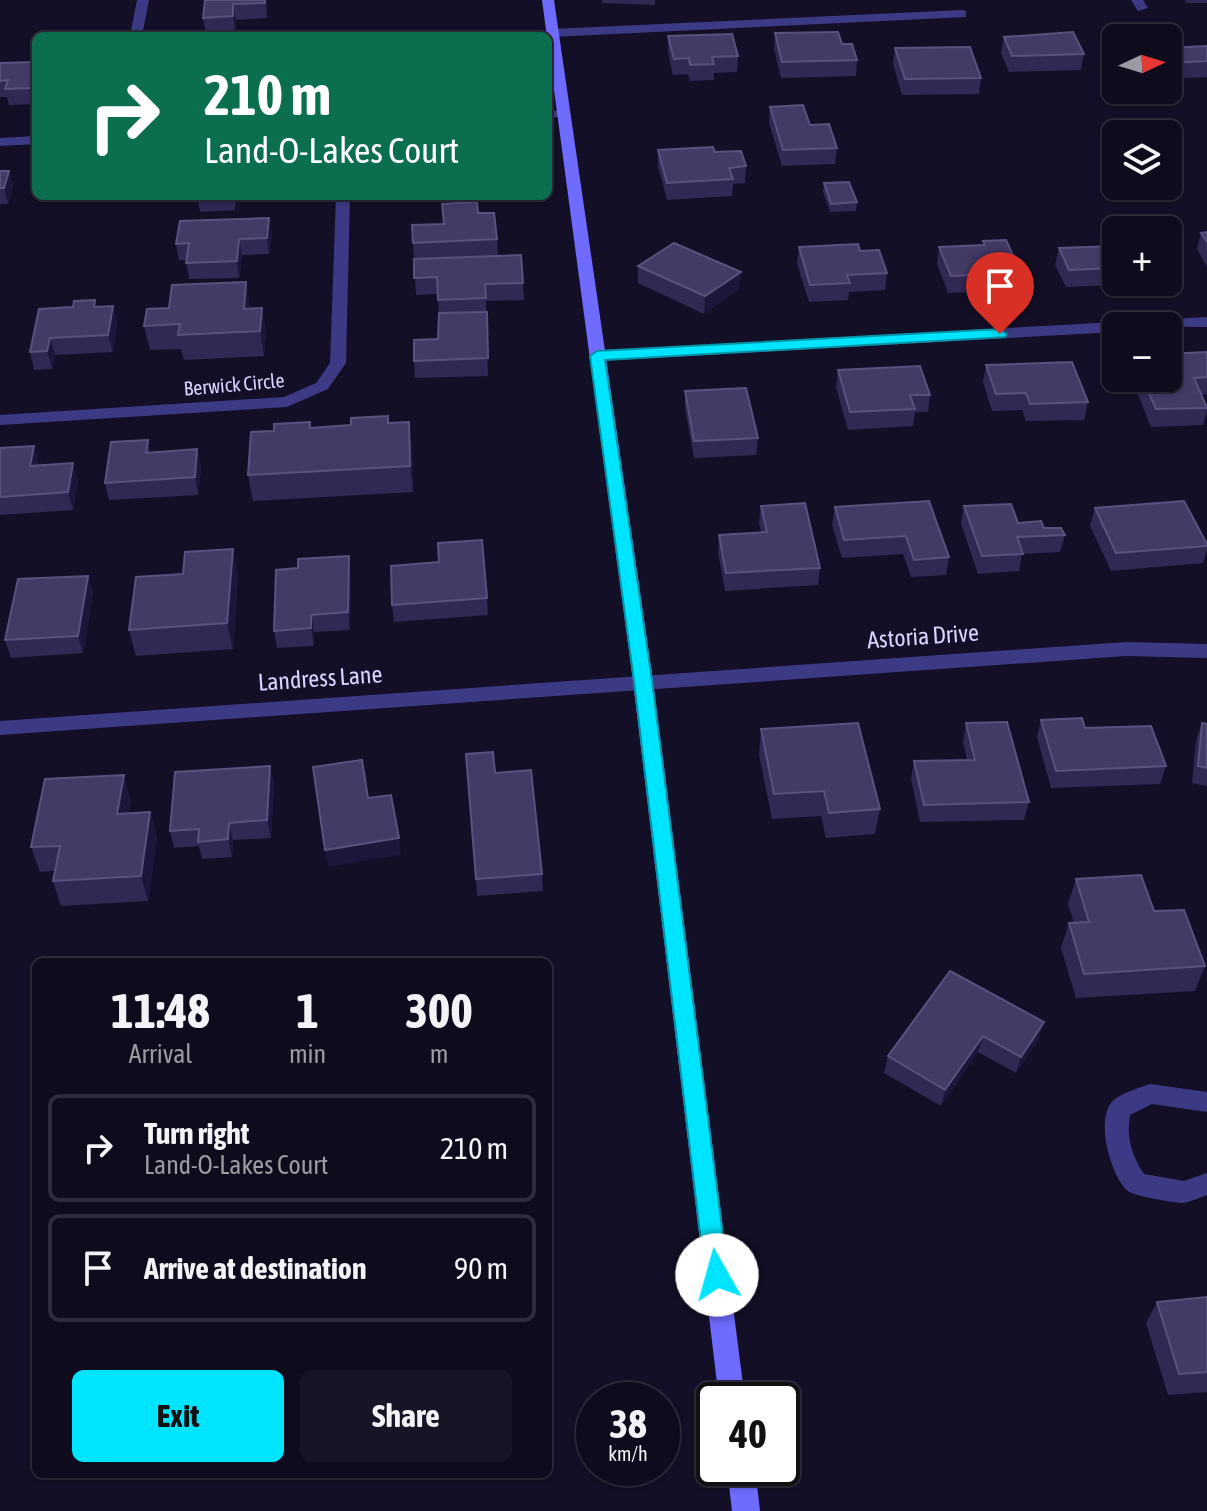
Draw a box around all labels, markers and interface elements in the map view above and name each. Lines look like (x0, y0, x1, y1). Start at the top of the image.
north arrow (1102, 24, 1182, 104)
map controls (1102, 24, 1182, 392)
text: 210 m (204, 63, 331, 127)
icon: right (72, 64, 176, 168)
button: layers (1102, 120, 1182, 200)
text: Land-O-Lakes Court (204, 129, 459, 171)
button: + (1102, 216, 1182, 296)
pin (966, 252, 1034, 334)
icon: arrive (978, 264, 1022, 308)
button: − (1102, 312, 1182, 392)
street label: Berwick Circle (183, 368, 285, 400)
street label: Astoria Drive (866, 619, 980, 653)
street label: Landress Lane (257, 660, 383, 696)
text: 11:48 (111, 983, 210, 1038)
text: 1 (296, 983, 319, 1038)
text: 300 (405, 983, 473, 1038)
text: Arrival (129, 1039, 192, 1069)
text: min (289, 1039, 326, 1069)
text: m (430, 1039, 448, 1069)
text: Turn right (144, 1116, 250, 1150)
icon: right (76, 1126, 120, 1170)
text: 210 m (440, 1131, 508, 1165)
text: Land-O-Lakes Court (144, 1150, 328, 1180)
position arrow (675, 1233, 759, 1317)
icon: arrive (76, 1246, 120, 1290)
text: Arrive at destination (144, 1251, 366, 1285)
text: 90 m (454, 1251, 508, 1285)
button: Exit (72, 1370, 284, 1462)
button: Share (300, 1370, 512, 1462)
speed limit sign: 40 (696, 1382, 800, 1486)
text: 38 (609, 1401, 647, 1446)
text: km/h (608, 1442, 648, 1465)

